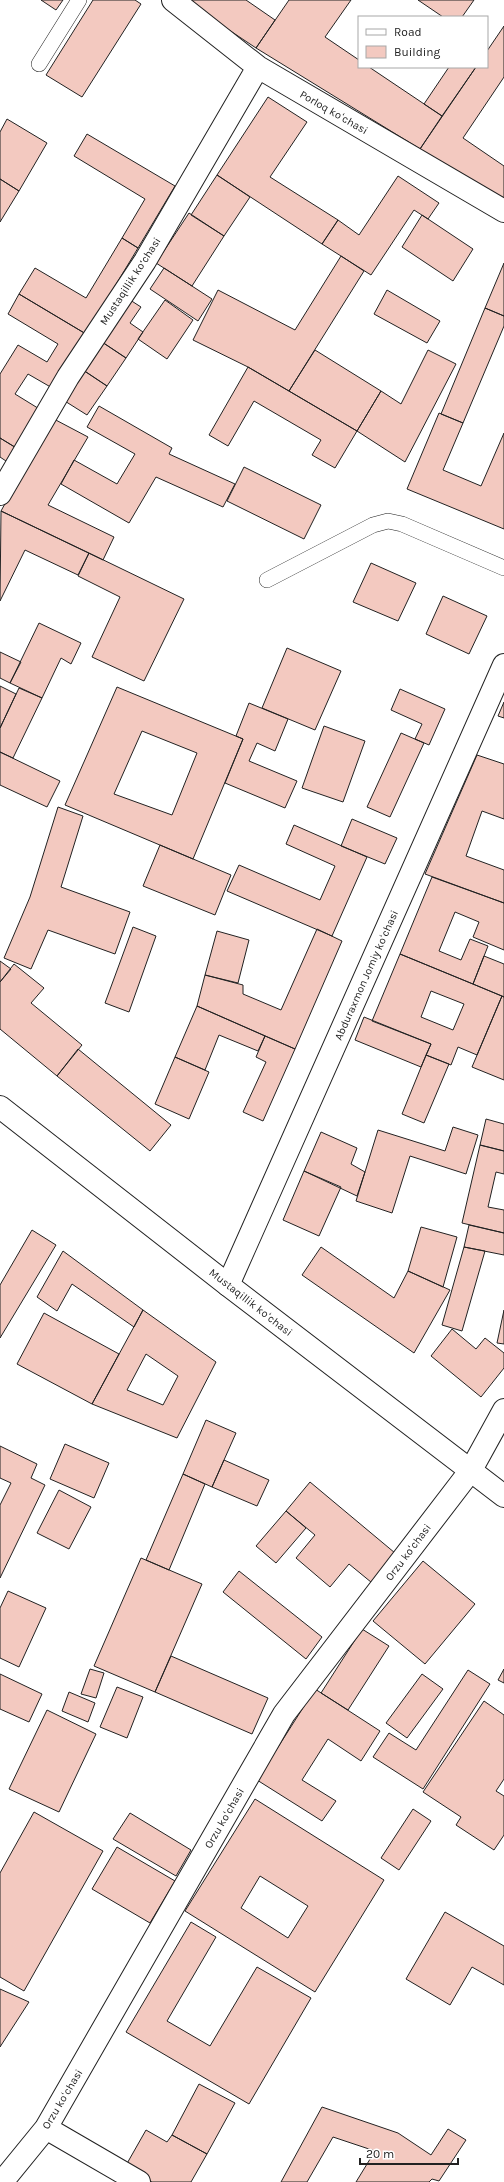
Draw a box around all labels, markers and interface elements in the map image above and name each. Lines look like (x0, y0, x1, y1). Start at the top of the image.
legend (358, 16, 488, 68)
text: Road (394, 25, 422, 39)
text: Building (394, 45, 441, 59)
street label: Porloq koʻchasi (297, 88, 370, 137)
street label: Mustaqillik ko‘chasi (97, 235, 164, 328)
street label: Abduraxmon Jomiy koʻchasi (332, 908, 401, 1042)
street label: Mustaqillik koʻchasi (207, 1266, 295, 1339)
street label: Orzu koʻchasi (383, 1521, 434, 1583)
street label: Orzu koʻchasi (202, 1786, 247, 1851)
street label: Orzu koʻchasi (39, 2067, 85, 2132)
scale bar (360, 2140, 458, 2166)
text: 20 m (366, 2147, 394, 2161)

